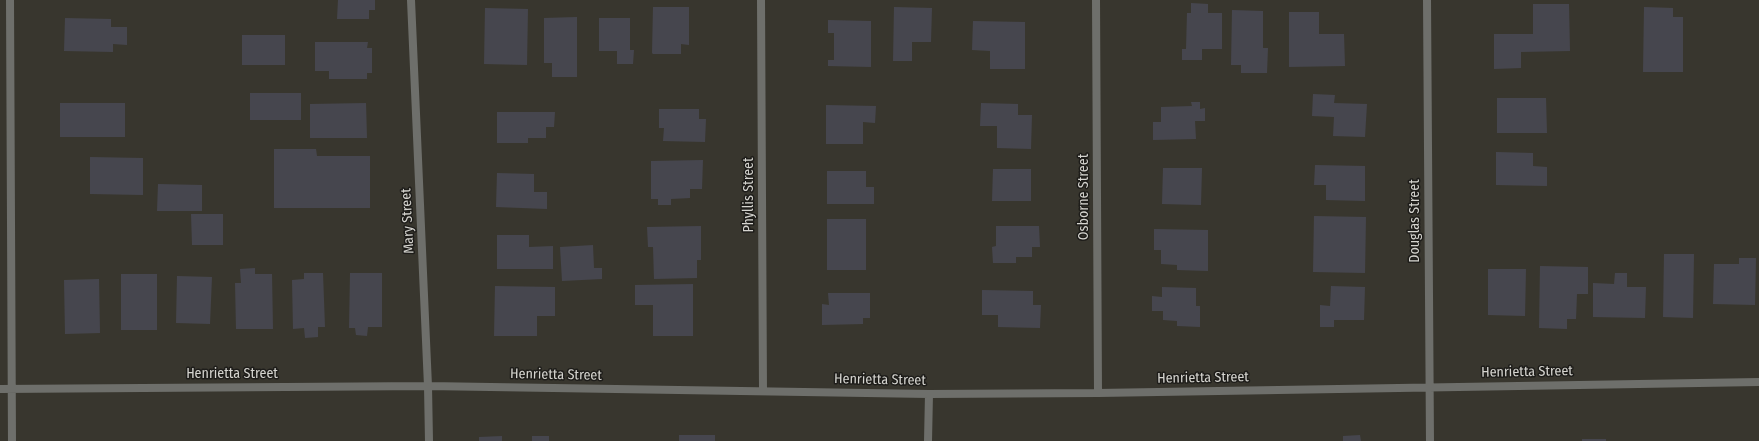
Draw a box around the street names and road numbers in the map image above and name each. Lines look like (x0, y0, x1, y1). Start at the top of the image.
street label: Osborne Street (1076, 154, 1092, 240)
street label: Phyllis Street (741, 157, 757, 233)
street label: Douglas Street (1407, 179, 1423, 263)
street label: Mary Street (398, 188, 418, 254)
street label: Henrietta Street (1481, 363, 1573, 381)
street label: Henrietta Street (186, 366, 278, 382)
street label: Henrietta Street (510, 366, 602, 384)
street label: Henrietta Street (1157, 369, 1249, 387)
street label: Henrietta Street (834, 371, 926, 389)

